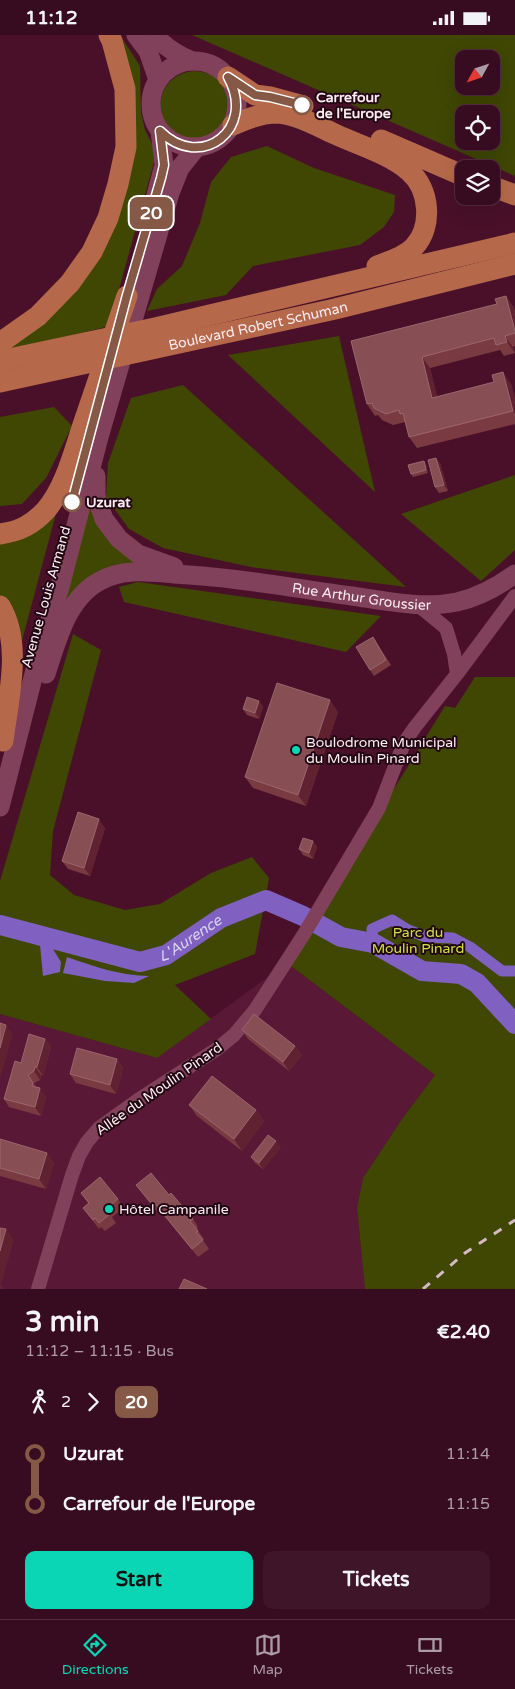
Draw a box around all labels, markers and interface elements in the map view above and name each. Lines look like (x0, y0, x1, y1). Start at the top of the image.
text: 11:12 (25, 7, 78, 29)
north arrow (455, 50, 500, 95)
map controls (455, 50, 500, 205)
place label: Carrefour de l'Europe (316, 89, 391, 122)
marker: Carrefour de l'Europe (292, 95, 312, 115)
button: locate (455, 105, 500, 150)
button: layers (455, 160, 500, 205)
line badge: 20 (128, 197, 174, 229)
text: 20 (140, 202, 162, 224)
street label: Boulevard Robert Schuman (167, 298, 349, 354)
marker: Uzurat (62, 492, 82, 512)
place label: Uzurat (86, 494, 131, 511)
street label: Avenue Louis Armand (18, 524, 74, 670)
street label: Rue Arthur Groussier (291, 579, 432, 613)
place label: Boulodrome Municipal du Moulin Pinard (306, 734, 457, 767)
marker: Boulodrome Municipal du Moulin Pinard (290, 744, 302, 756)
water label: L'Aurence (157, 910, 226, 965)
park label: Parc du Moulin Pinard (372, 924, 464, 957)
street label: Allée du Moulin Pinard (92, 1039, 226, 1139)
place label: Hôtel Campanile (119, 1201, 229, 1218)
marker: Hôtel Campanile (103, 1203, 115, 1215)
text: 3 min (25, 1305, 100, 1339)
text: €2.40 (437, 1321, 490, 1343)
text: 11:12 – 11:15 · Bus (25, 1341, 174, 1361)
icon: walk (25, 1388, 53, 1416)
icon: forward (79, 1388, 107, 1416)
text: 20 (125, 1391, 148, 1413)
text: 2 (61, 1392, 71, 1412)
text: Uzurat (63, 1443, 123, 1465)
text: 11:14 (446, 1444, 490, 1464)
text: Carrefour de l'Europe (63, 1493, 255, 1515)
text: 11:15 (446, 1494, 490, 1514)
button: Start (25, 1551, 253, 1609)
button: Tickets (263, 1551, 490, 1609)
tab: Directions (62, 1631, 129, 1678)
tab: Map (252, 1631, 283, 1678)
tab: Tickets (406, 1631, 453, 1678)

